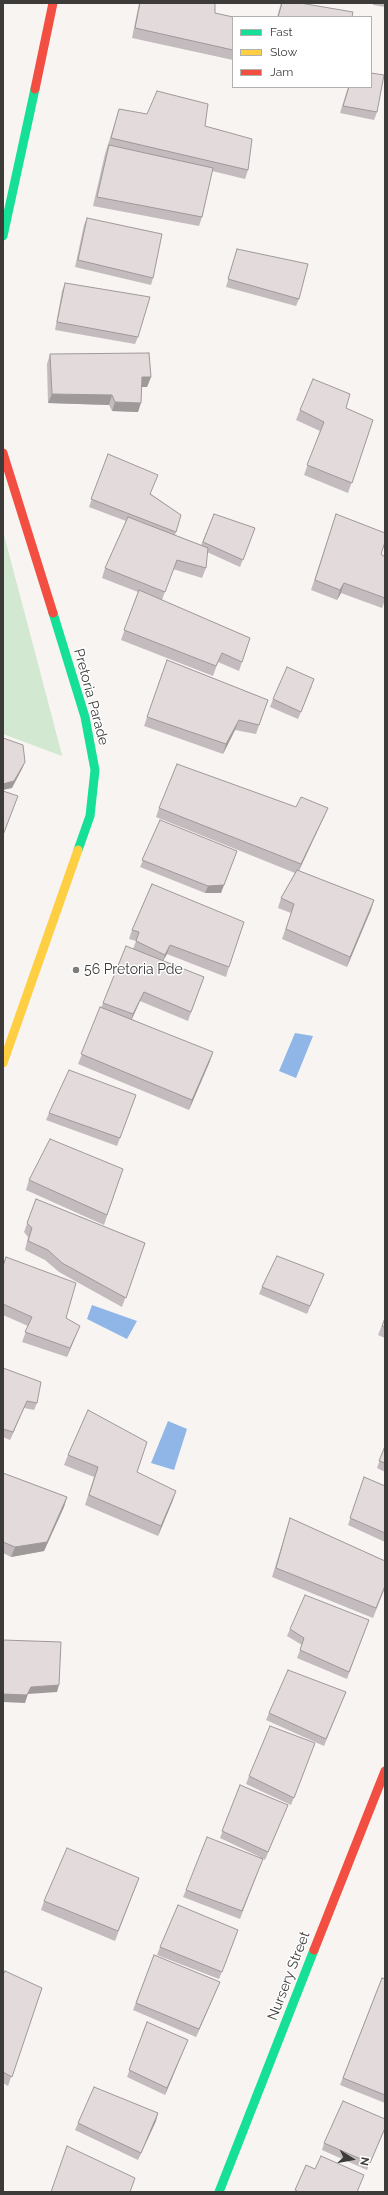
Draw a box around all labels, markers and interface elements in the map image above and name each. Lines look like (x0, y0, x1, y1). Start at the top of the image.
legend (232, 16, 372, 88)
text: Fast (270, 25, 293, 39)
text: Slow (270, 45, 297, 59)
text: Jam (270, 65, 293, 79)
street label: Pretoria Parade (70, 647, 112, 747)
place label: 56 Pretoria Pde (84, 962, 183, 978)
marker: 56 Pretoria Pde (71, 965, 81, 975)
street label: Nursery Street (264, 1929, 314, 2023)
north arrow (332, 2139, 372, 2179)
text: N (357, 2156, 371, 2167)

